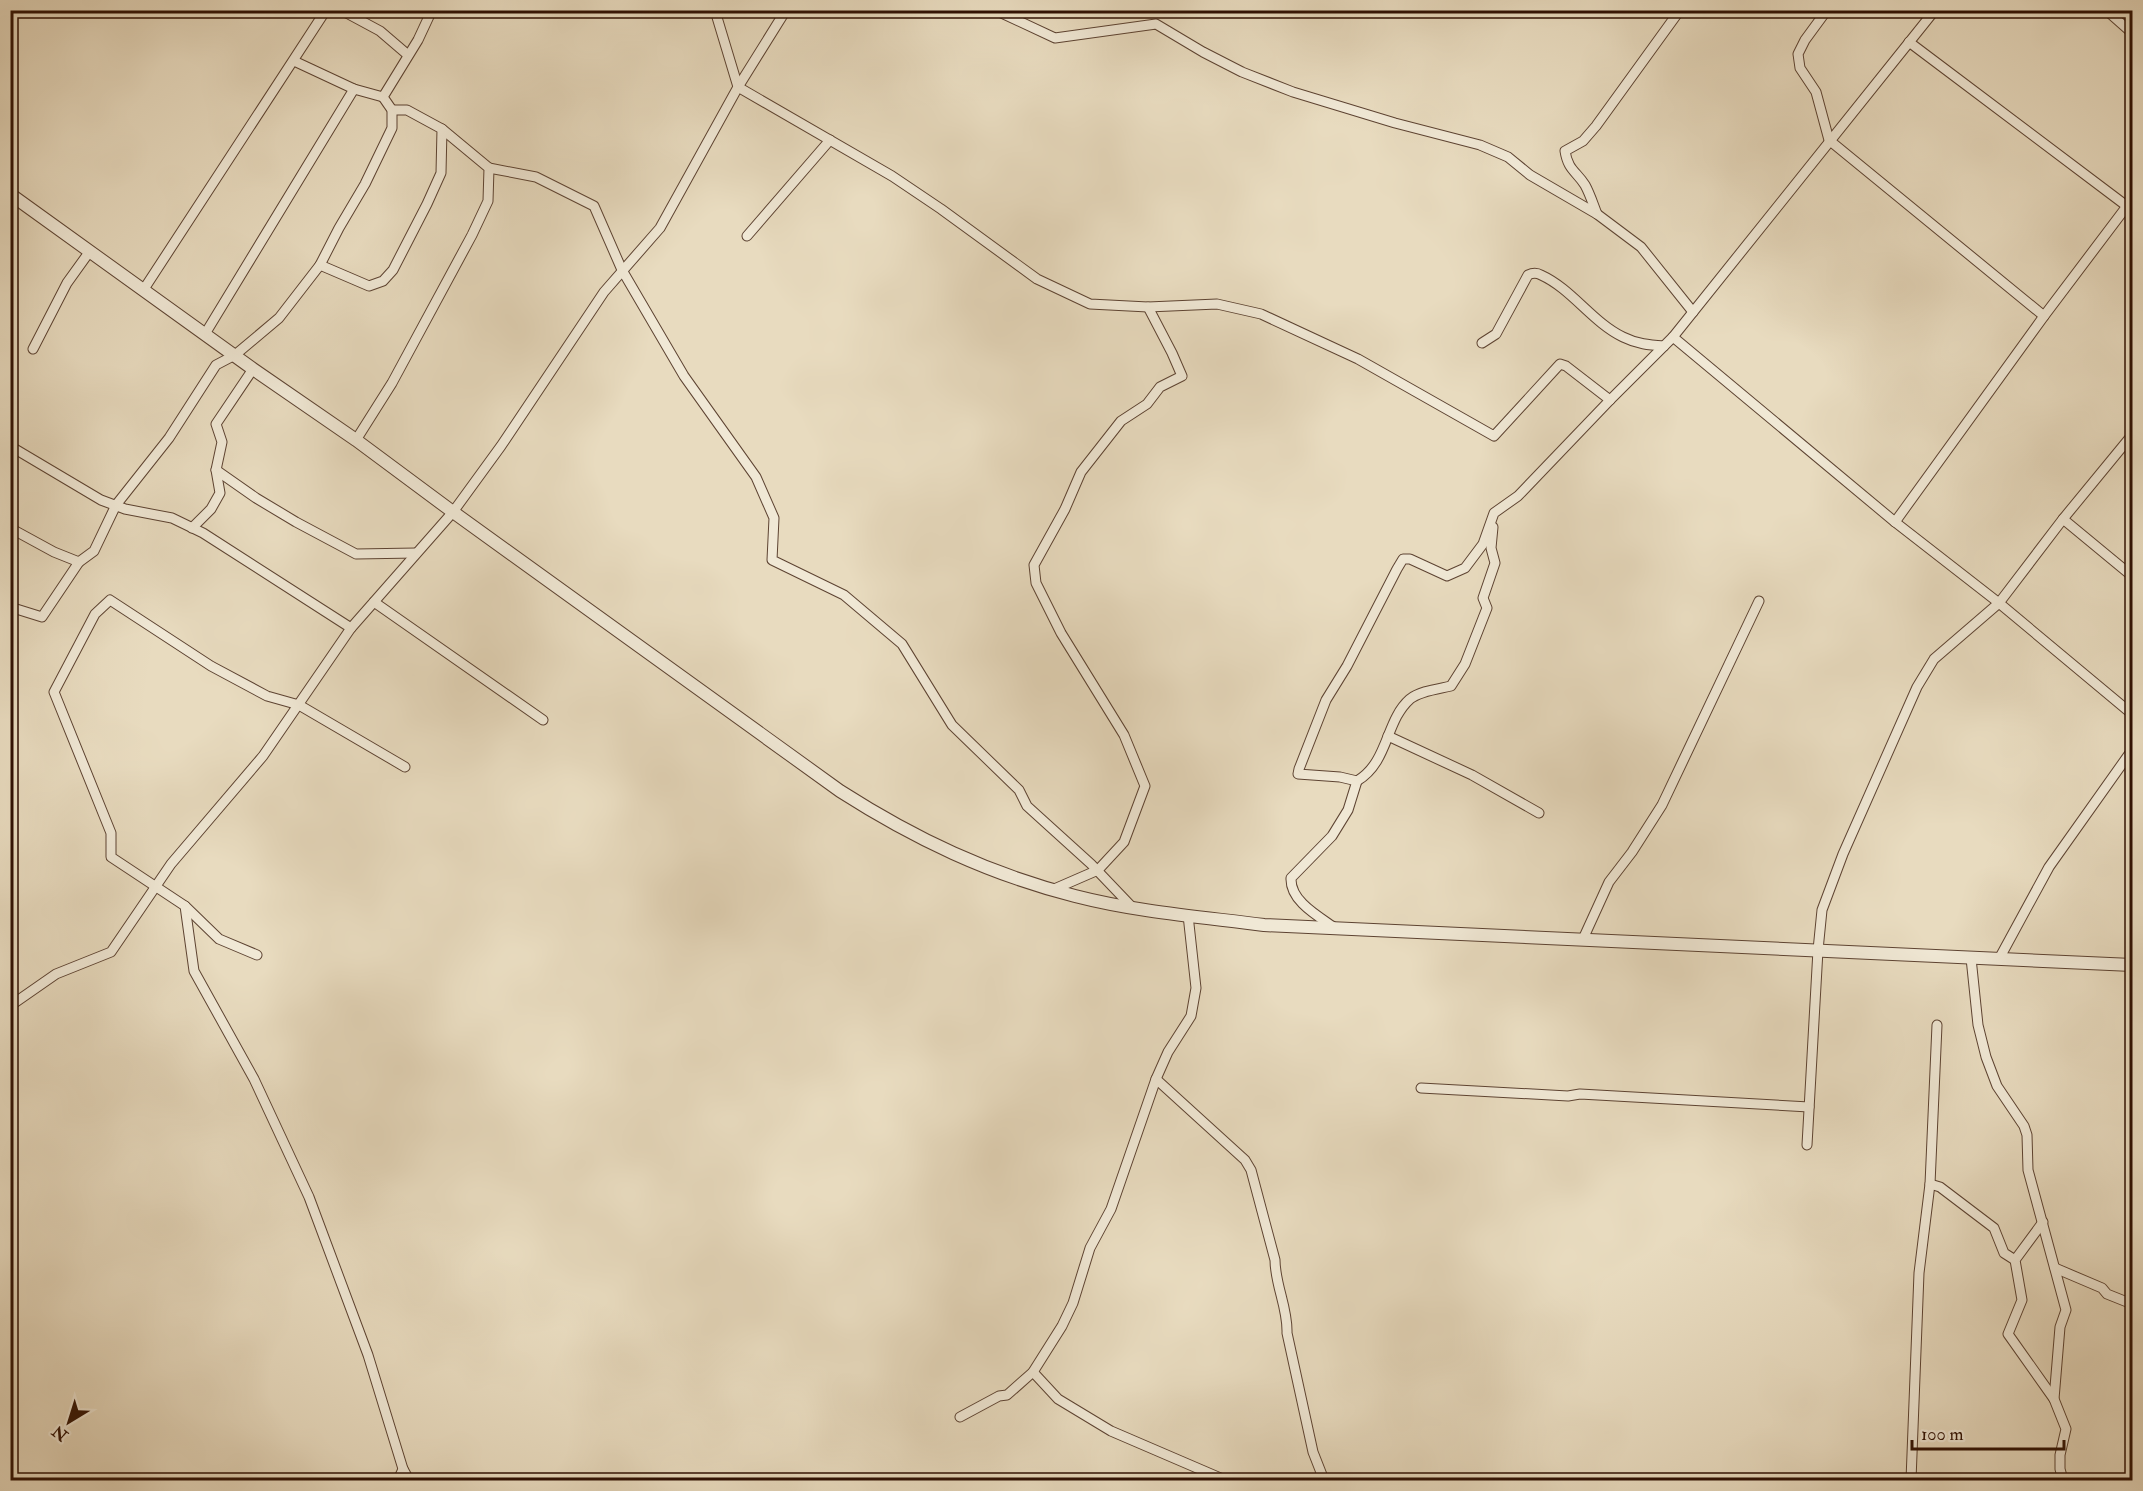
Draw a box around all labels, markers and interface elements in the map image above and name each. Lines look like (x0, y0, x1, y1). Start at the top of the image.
north arrow (39, 1392, 99, 1452)
scale bar (1912, 1413, 2064, 1451)
text: N (48, 1420, 73, 1446)
text: 100 m (1921, 1423, 1964, 1446)

